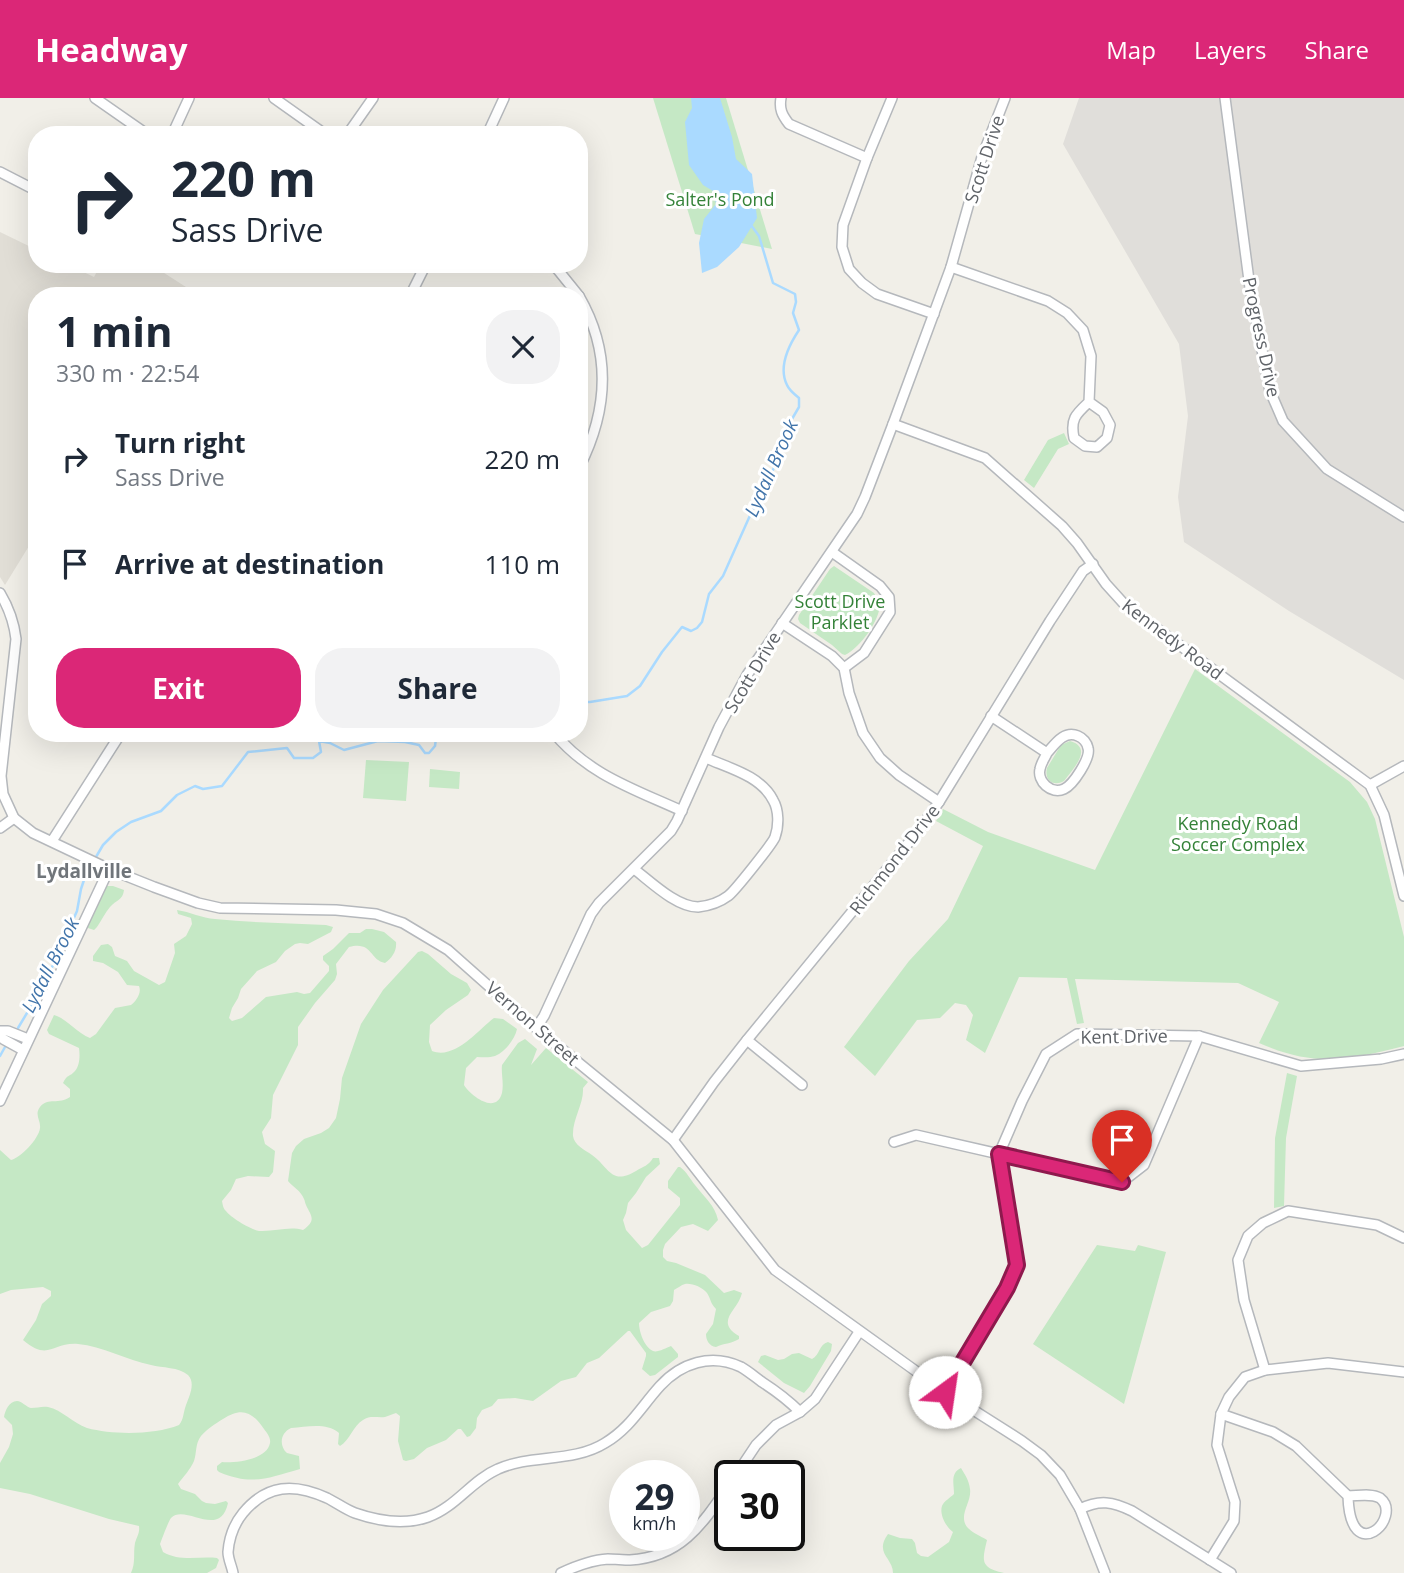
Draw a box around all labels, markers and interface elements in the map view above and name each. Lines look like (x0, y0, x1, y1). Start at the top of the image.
text: Headway (35, 27, 188, 72)
text: Map (1106, 33, 1156, 66)
text: Layers (1194, 33, 1267, 66)
text: Share (1305, 33, 1369, 66)
street label: Scott Drive (959, 112, 1009, 206)
text: 220 m (171, 145, 316, 211)
icon: right (56, 154, 147, 245)
park label: Salter's Pond (665, 187, 775, 211)
text: Sass Drive (171, 208, 323, 251)
street label: Progress Drive (1238, 275, 1286, 399)
text: 1 min (56, 302, 173, 359)
button: close (486, 310, 560, 384)
text: 330 m · 22:54 (56, 357, 199, 389)
water label: Lydall Brook (738, 415, 804, 521)
text: Turn right (115, 425, 246, 461)
icon: right (56, 440, 94, 478)
text: 220 m (485, 441, 560, 477)
text: Sass Drive (115, 461, 225, 493)
icon: arrive (56, 545, 94, 583)
text: Arrive at destination (115, 546, 384, 582)
text: 110 m (485, 546, 560, 582)
park label: Scott Drive Parklet (795, 589, 885, 634)
street label: Kennedy Road (1117, 593, 1229, 685)
street label: Scott Drive (718, 627, 786, 717)
button: Exit (56, 648, 301, 728)
button: Share (315, 648, 560, 728)
street label: Richmond Drive (843, 799, 945, 919)
park label: Kennedy Road Soccer Complex (1171, 811, 1306, 856)
district label: Lydallville (36, 858, 132, 884)
water label: Lydall Brook (15, 912, 85, 1017)
street label: Vernon Street (481, 976, 585, 1070)
street label: Kent Drive (1080, 1023, 1168, 1049)
pin (1092, 1110, 1152, 1182)
icon: arrive (1103, 1121, 1141, 1159)
position arrow (908, 1355, 982, 1429)
speed limit sign: 30 (714, 1460, 805, 1551)
text: 29 (634, 1473, 675, 1520)
text: km/h (633, 1511, 676, 1535)

